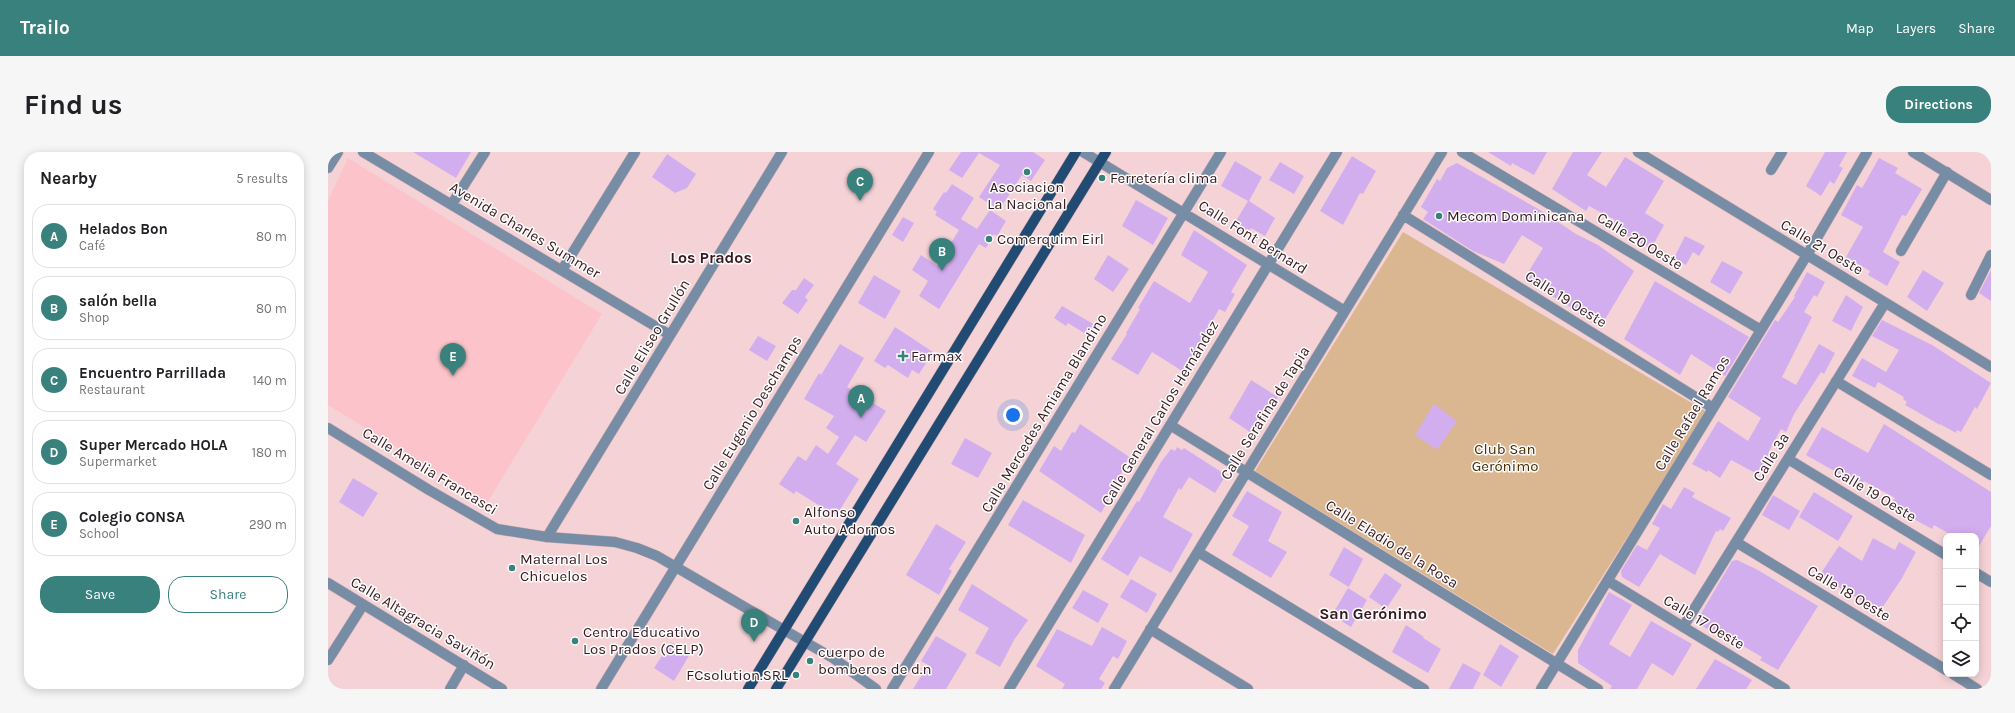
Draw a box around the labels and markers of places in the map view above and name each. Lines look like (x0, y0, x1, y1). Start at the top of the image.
marker: Asociacion La Nacional (1022, 167, 1032, 177)
pin: C (847, 168, 873, 201)
place label: Ferretería clima (1110, 169, 1217, 187)
marker: Ferretería clima (1097, 173, 1107, 183)
place label: Asociacion La Nacional (987, 178, 1067, 213)
place label: Mecom Dominicana (1447, 207, 1584, 225)
marker: Mecom Dominicana (1434, 211, 1444, 221)
place label: Comerquim Eirl (997, 230, 1104, 248)
marker: Comerquim Eirl (984, 234, 994, 244)
pin: B (929, 238, 955, 271)
pin: E (440, 343, 466, 376)
place label: Farmax (911, 347, 962, 365)
marker: Farmax (898, 351, 908, 361)
pin: A (848, 385, 874, 418)
place label: Alfonso Auto Adornos (804, 503, 895, 538)
marker: Alfonso Auto Adornos (791, 516, 801, 526)
place label: Maternal Los Chicuelos (520, 550, 608, 585)
marker: Maternal Los Chicuelos (507, 563, 517, 573)
pin: D (741, 609, 767, 642)
place label: Centro Educativo Los Prados (CELP) (583, 623, 704, 658)
marker: Centro Educativo Los Prados (CELP) (570, 636, 580, 646)
place label: cuerpo de bomberos de d.n (818, 643, 932, 678)
marker: cuerpo de bomberos de d.n (805, 656, 815, 666)
place label: FCsolution.SRL (686, 666, 788, 684)
marker: FCsolution.SRL (791, 670, 801, 680)

